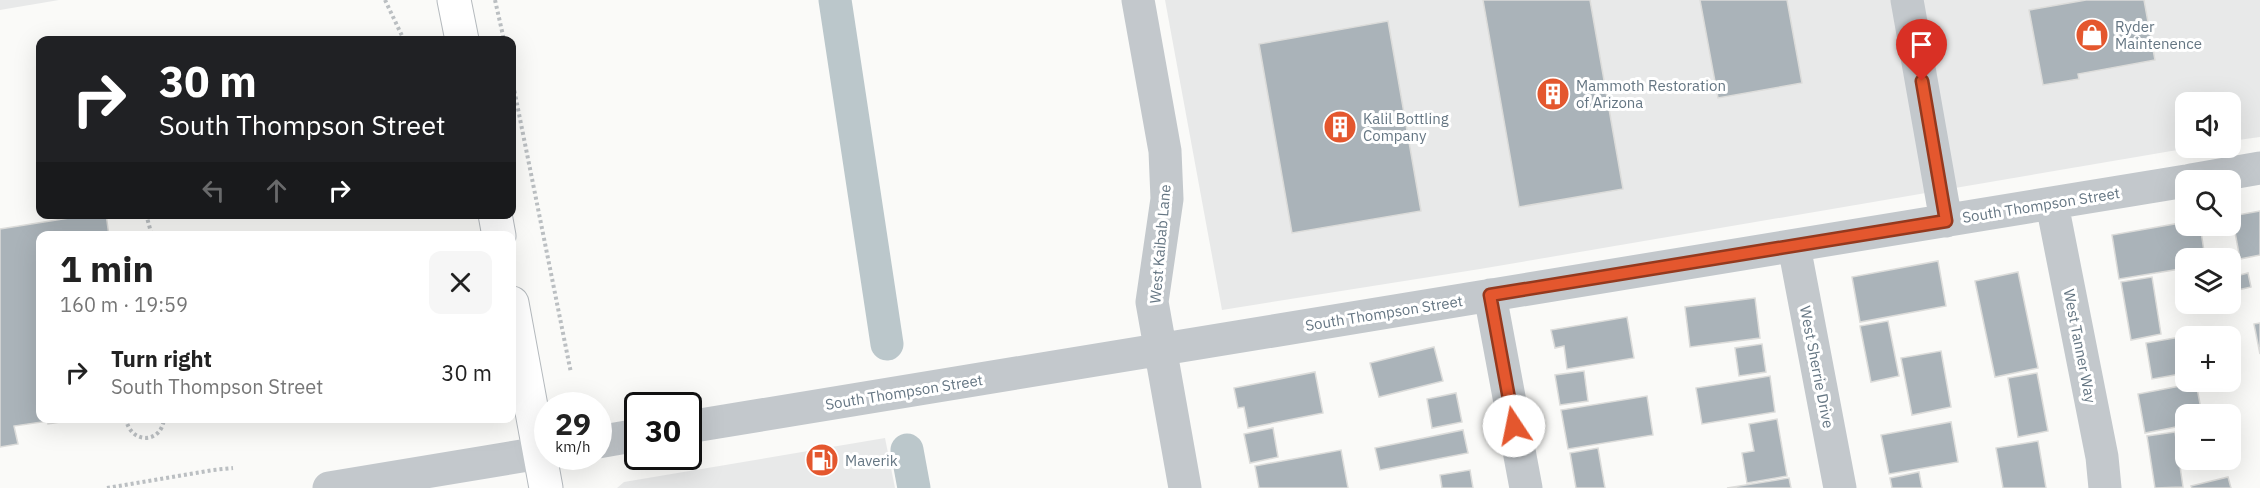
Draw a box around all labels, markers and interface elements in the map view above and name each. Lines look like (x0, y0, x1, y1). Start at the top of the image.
shop icon: Ryder Maintenence (2074, 17, 2110, 53)
place label: Ryder Maintenence (2115, 17, 2202, 53)
pin (1896, 19, 1947, 81)
icon: arrive (1905, 28, 1938, 61)
text: 30 m (159, 54, 257, 109)
icon: right (60, 60, 138, 138)
building icon: Mammoth Restoration of Arizona (1535, 76, 1571, 112)
place label: Mammoth Restoration of Arizona (1576, 76, 1726, 112)
map controls (2175, 92, 2241, 470)
button: sound (2175, 92, 2241, 158)
text: South Thompson Street (159, 107, 446, 142)
building icon: Kalil Bottling Company (1322, 109, 1358, 145)
place label: Kalil Bottling Company (1363, 109, 1449, 145)
button: search (2175, 170, 2241, 236)
icon: left (197, 174, 230, 207)
icon: ahead (260, 174, 293, 207)
icon: right (323, 174, 356, 207)
street label: South Thompson Street (1961, 183, 2121, 227)
street label: West Kaibab Lane (1145, 184, 1175, 304)
text: 1 min (60, 245, 154, 292)
button: layers (2175, 248, 2241, 314)
button: close (429, 251, 492, 314)
street label: West Tanner Way (2060, 287, 2100, 405)
text: 160 m · 19:59 (60, 291, 188, 318)
street label: South Thompson Street (1304, 291, 1464, 335)
street label: West Sherrie Drive (1796, 304, 1838, 430)
button: + (2175, 326, 2241, 392)
text: Turn right (111, 344, 212, 373)
icon: right (60, 356, 93, 389)
text: 30 m (441, 358, 492, 387)
street label: South Thompson Street (824, 370, 984, 414)
text: South Thompson Street (111, 373, 323, 400)
speed limit sign: 30 (624, 392, 702, 470)
position arrow (1482, 394, 1546, 458)
text: 29 (555, 404, 591, 443)
button: − (2175, 404, 2241, 470)
text: km/h (555, 437, 591, 456)
fuel station icon: Maverik (804, 442, 840, 478)
place label: Maverik (845, 451, 898, 470)

